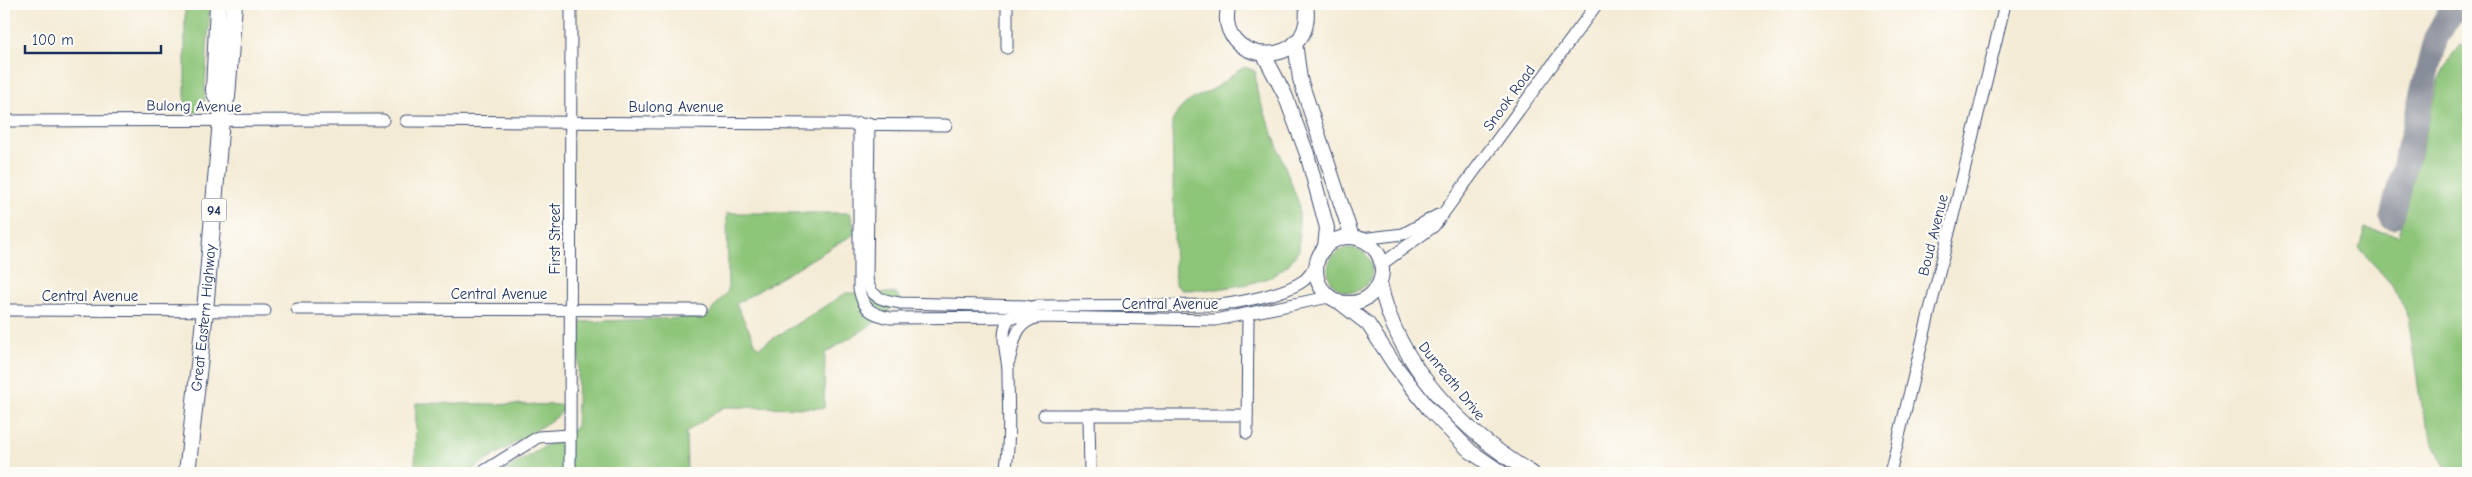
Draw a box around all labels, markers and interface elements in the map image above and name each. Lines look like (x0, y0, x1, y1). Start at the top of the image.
scale bar (25, 22, 161, 54)
text: 100 m (32, 31, 74, 49)
street label: Snook Road (1479, 62, 1539, 134)
street label: Bulong Avenue (146, 96, 242, 116)
street label: Bulong Avenue (628, 98, 724, 116)
street label: Boud Avenue (1914, 192, 1952, 278)
road number: 94 (202, 198, 226, 222)
street label: First Street (546, 203, 564, 275)
street label: Great Eastern Highway (187, 243, 220, 393)
street label: Central Avenue (451, 285, 548, 303)
street label: Central Avenue (42, 287, 139, 305)
street label: Central Avenue (1122, 295, 1219, 313)
street label: Dunreath Drive (1415, 338, 1489, 424)

